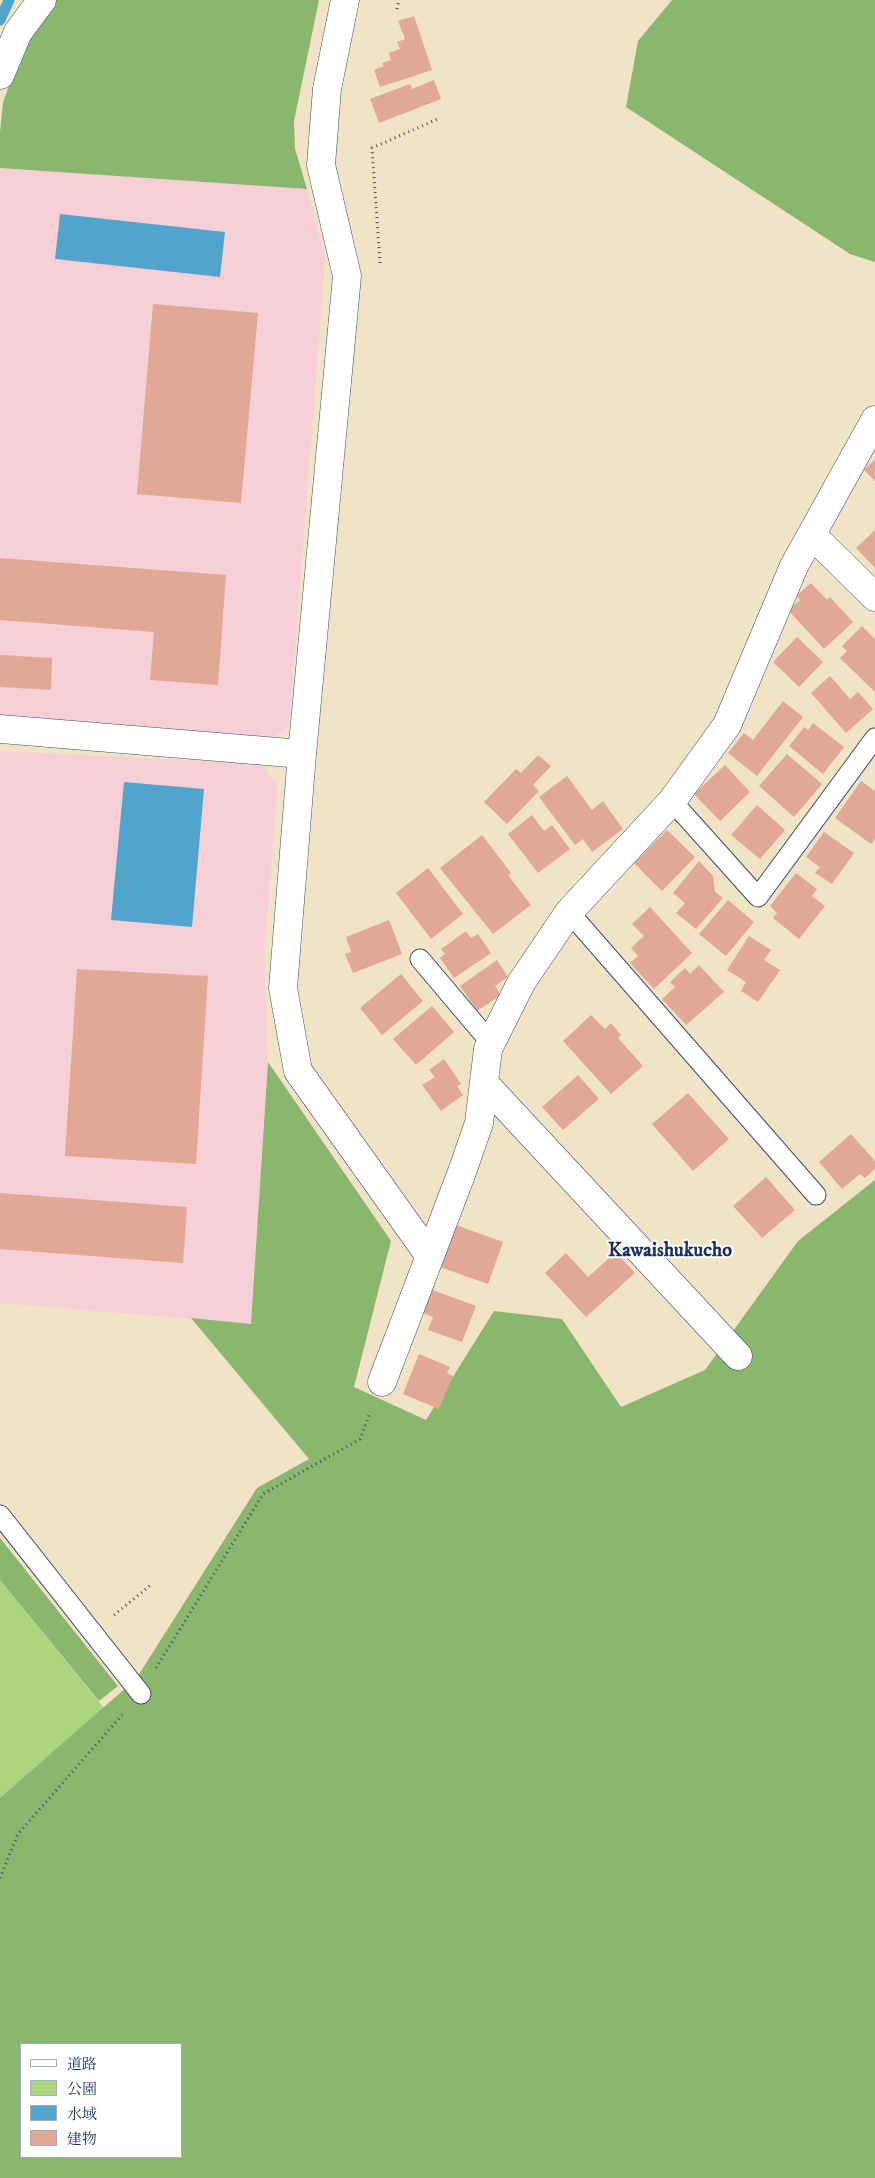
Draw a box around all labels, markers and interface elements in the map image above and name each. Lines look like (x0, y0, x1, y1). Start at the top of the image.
district label: Kawaishukucho (608, 1240, 732, 1264)
legend (20, 2043, 182, 2158)
text: 道路 (67, 2055, 97, 2074)
text: 公園 (67, 2080, 97, 2099)
text: 水域 (67, 2105, 97, 2124)
text: 建物 (67, 2130, 97, 2149)

